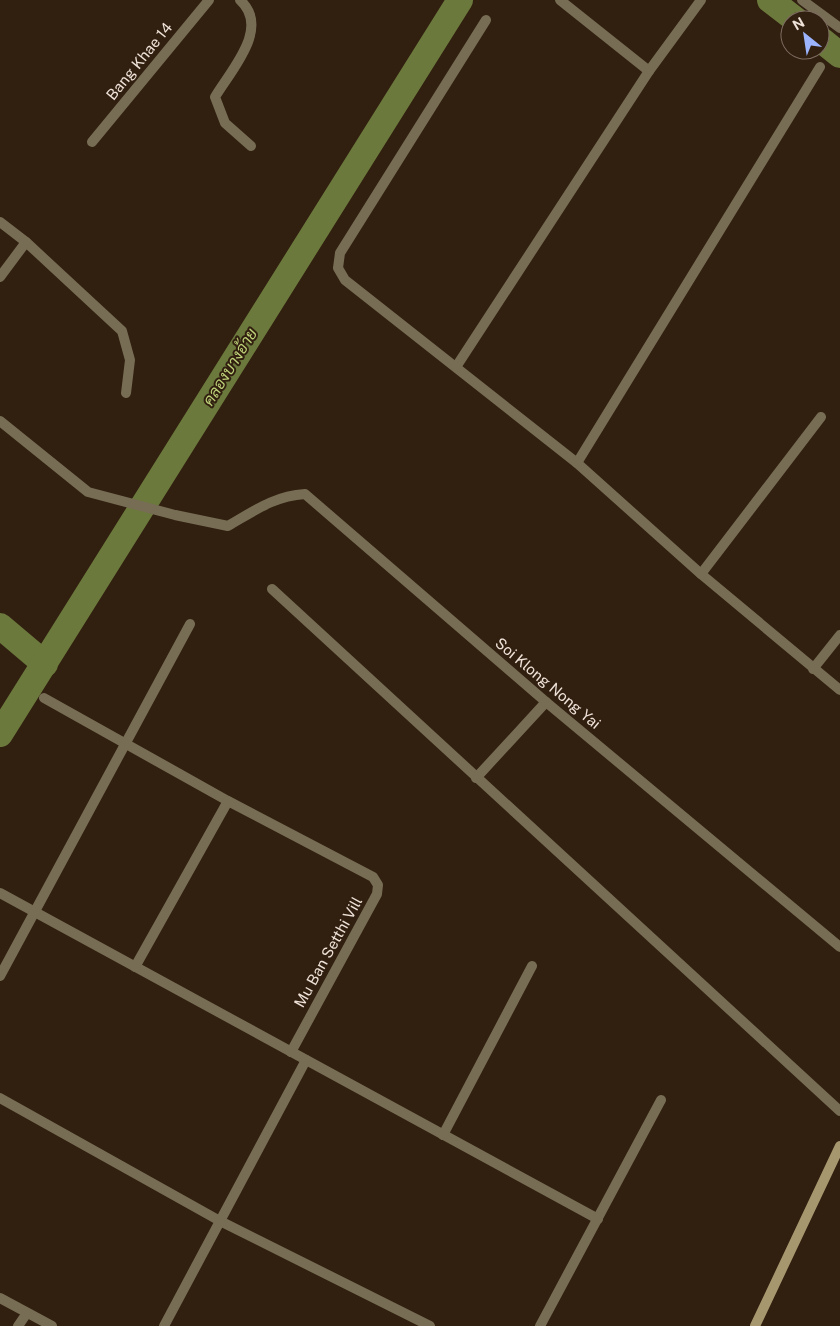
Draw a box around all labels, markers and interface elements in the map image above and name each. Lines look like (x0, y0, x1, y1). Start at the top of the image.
north arrow (780, 10, 830, 60)
text: N (790, 14, 807, 33)
street label: Bang Khae 14 (103, 19, 175, 103)
water label: คลองบางอ้าย (197, 324, 261, 409)
street label: Soi Klong Nong Yai (492, 634, 604, 732)
street label: Mu Ban Setthi Vill (291, 894, 365, 1010)

